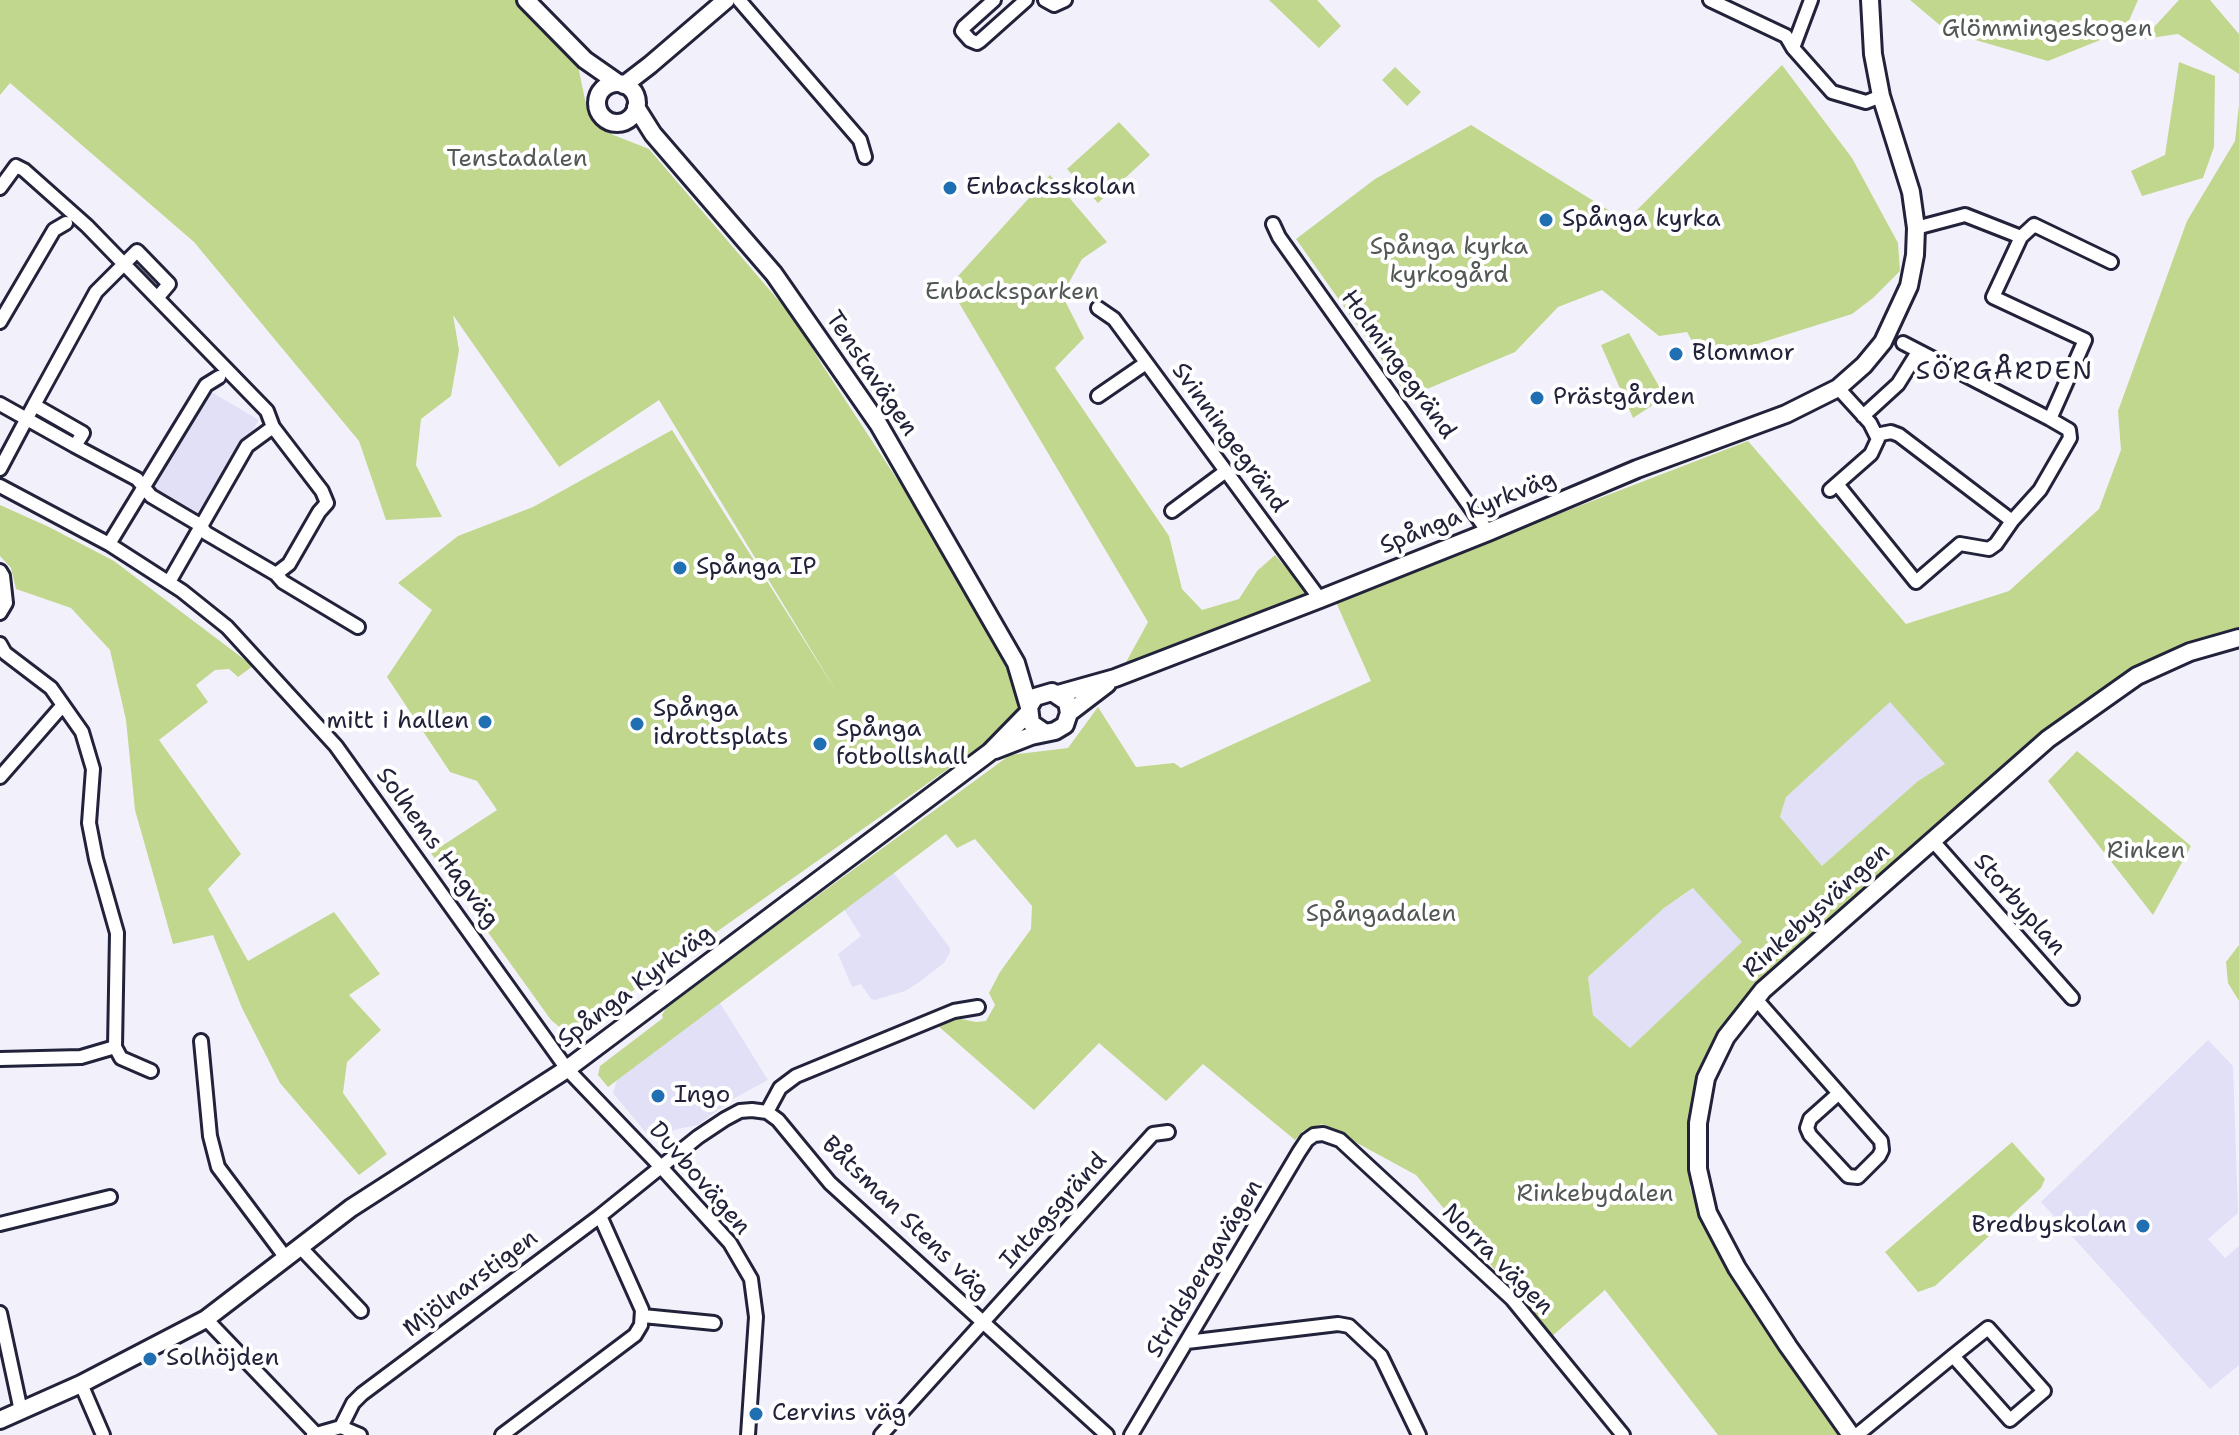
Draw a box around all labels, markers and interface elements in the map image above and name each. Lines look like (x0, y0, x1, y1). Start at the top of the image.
park label: Glömmingeskogen (1942, 16, 2152, 44)
park label: Tenstadalen (447, 146, 587, 174)
place label: Enbacksskolan (966, 174, 1136, 202)
marker: Enbacksskolan (941, 179, 959, 197)
place label: Spånga kyrka (1562, 206, 1721, 234)
marker: Spånga kyrka (1537, 211, 1555, 229)
park label: Spånga kyrka kyrkogård (1370, 234, 1528, 290)
park label: Enbacksparken (925, 279, 1099, 307)
street label: Holmingegränd (1334, 285, 1462, 445)
street label: Tenstavägen (819, 306, 923, 442)
place label: Blommor (1692, 340, 1795, 368)
marker: Blommor (1667, 345, 1685, 363)
district label: SÖRGÅRDEN (1916, 356, 2094, 388)
street label: Svinningegränd (1165, 357, 1293, 519)
place label: Prästgården (1553, 384, 1695, 412)
marker: Prästgården (1528, 389, 1546, 407)
street label: Spånga Kyrkväg (1376, 465, 1560, 561)
place label: Spånga IP (696, 554, 817, 582)
marker: Spånga IP (671, 559, 689, 577)
place label: Spånga idrottsplats (653, 696, 788, 752)
place label: mitt i hallen (327, 708, 469, 736)
marker: mitt i hallen (476, 713, 494, 731)
marker: Spånga idrottsplats (628, 715, 646, 733)
place label: Spånga fotbollshall (836, 716, 967, 772)
marker: Spånga fotbollshall (811, 735, 829, 753)
street label: Solhems Hagväg (369, 762, 505, 934)
street label: Rinkebysvängen (1738, 838, 1896, 984)
park label: Rinken (2107, 838, 2185, 866)
street label: Storbyplan (1967, 848, 2071, 962)
park label: Spångadalen (1306, 901, 1456, 929)
street label: Spånga Kyrkväg (553, 919, 719, 1055)
place label: Ingo (674, 1082, 730, 1110)
marker: Ingo (649, 1087, 667, 1105)
street label: Duvbovägen (642, 1116, 756, 1242)
street label: Båtsman Stens väg (815, 1131, 995, 1305)
street label: Intagsgränd (994, 1147, 1114, 1275)
street label: Stridsbergavägen (1140, 1175, 1270, 1363)
park label: Rinkebydalen (1517, 1181, 1673, 1209)
street label: Norra vägen (1435, 1198, 1559, 1322)
place label: Bredbyskolan (1971, 1212, 2127, 1240)
marker: Bredbyskolan (2134, 1217, 2152, 1235)
street label: Mjölnarstigen (398, 1224, 544, 1344)
place label: Solhöjden (166, 1345, 279, 1373)
marker: Solhöjden (141, 1350, 159, 1368)
place label: Cervins väg (772, 1400, 906, 1428)
marker: Cervins väg (747, 1405, 765, 1423)

